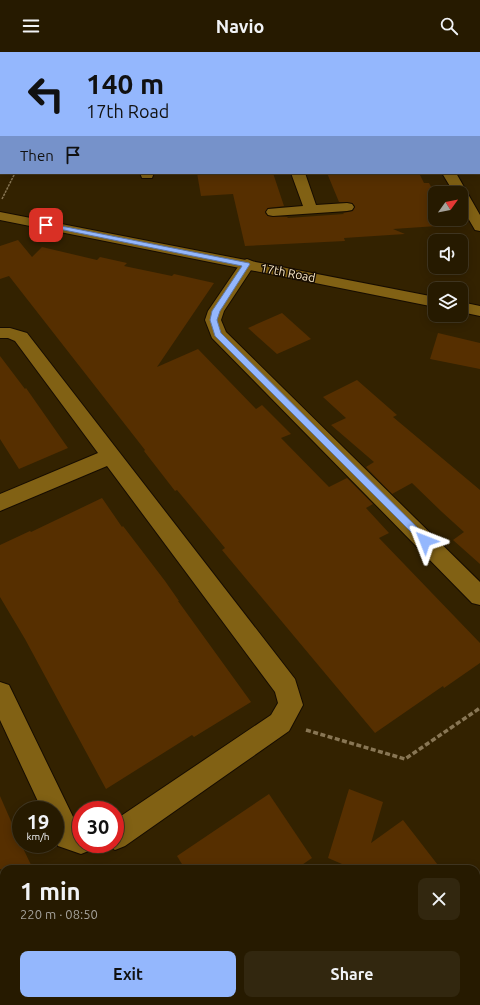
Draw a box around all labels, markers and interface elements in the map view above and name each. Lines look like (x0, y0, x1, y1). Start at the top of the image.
icon: menu (20, 15, 42, 37)
icon: search (438, 15, 460, 37)
text: Navio (216, 16, 264, 36)
icon: left (20, 68, 72, 120)
text: 140 m (86, 68, 164, 99)
text: 17th Road (86, 101, 169, 121)
icon: arrive (62, 144, 84, 166)
text: Then (20, 147, 54, 164)
north arrow (428, 186, 468, 226)
map controls (428, 186, 468, 322)
pin (29, 208, 63, 242)
icon: arrive (35, 214, 57, 236)
button: sound (428, 234, 468, 274)
street label: 17th Road (260, 261, 317, 284)
button: layers (428, 282, 468, 322)
position arrow (404, 520, 446, 562)
speed limit sign: 30 (72, 801, 124, 853)
text: 19 (27, 810, 49, 833)
text: km/h (26, 831, 50, 842)
text: 1 min (20, 878, 81, 905)
button: close (418, 878, 460, 920)
text: 220 m · 08:50 (20, 907, 98, 921)
button: Exit (20, 951, 236, 997)
button: Share (244, 951, 460, 997)

